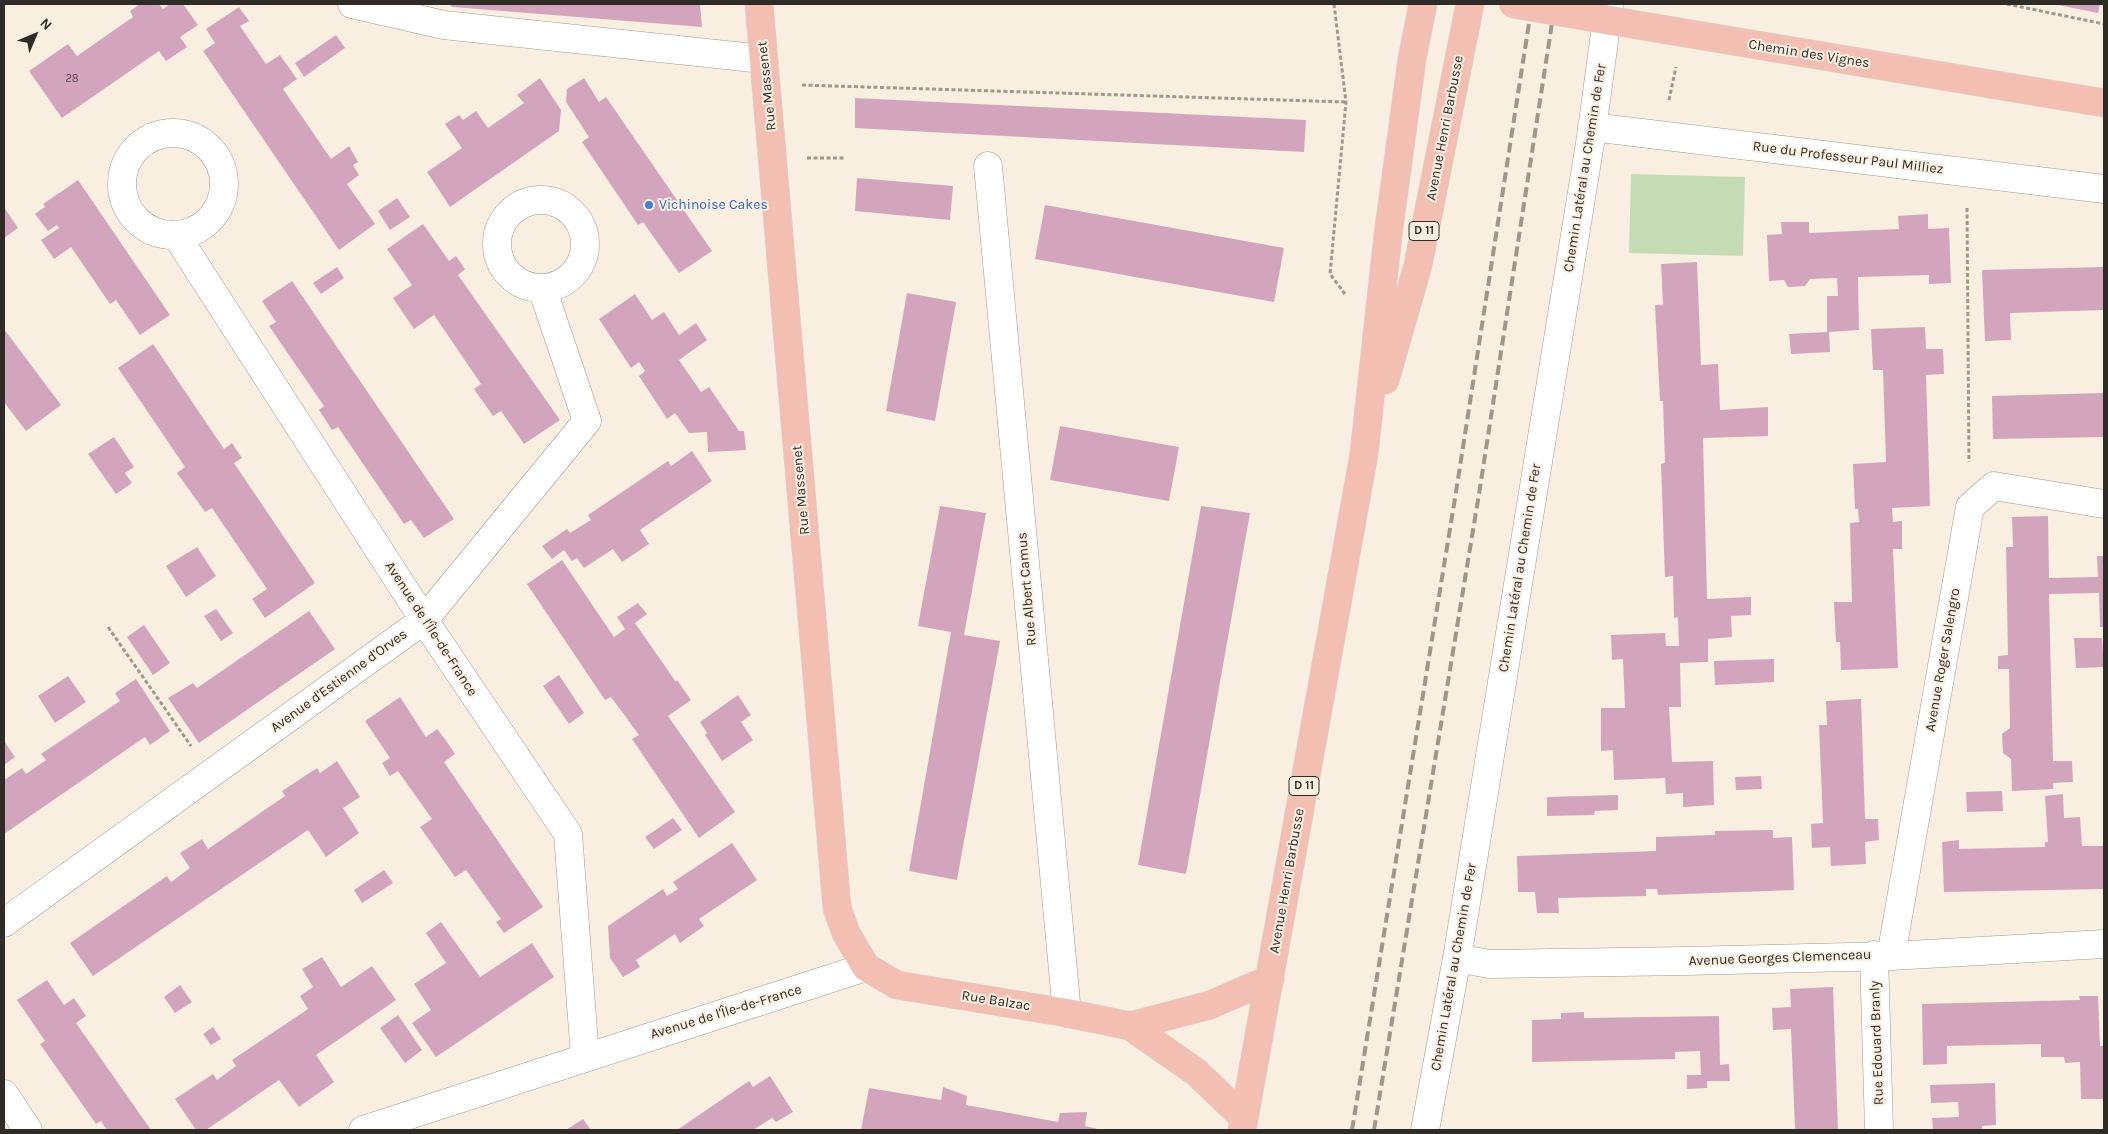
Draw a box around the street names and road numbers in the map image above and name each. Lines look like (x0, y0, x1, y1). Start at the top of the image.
street label: Chemin des Vignes (1747, 36, 1871, 72)
street label: Rue Massenet (754, 40, 780, 132)
street label: Avenue Henri Barbusse (1423, 54, 1467, 202)
street label: Chemin Latéral au Chemin de Fer (1560, 63, 1610, 273)
street label: Rue du Professeur Paul Milliez (1752, 138, 1944, 178)
road number: D 11 (1409, 222, 1439, 240)
street label: Rue Massenet (789, 444, 813, 536)
street label: Chemin Latéral au Chemin de Fer (1495, 463, 1545, 673)
street label: Rue Albert Camus (1014, 532, 1040, 646)
street label: Avenue de l'Île-de-France (381, 558, 481, 700)
street label: Avenue Roger Salengro (1922, 587, 1964, 733)
street label: Avenue d'Estienne d'Orves (267, 626, 411, 736)
road number: D 11 (1289, 776, 1319, 796)
street label: Avenue Henri Barbusse (1266, 807, 1308, 955)
street label: Chemin Latéral au Chemin de Fer (1427, 862, 1481, 1072)
street label: Avenue Georges Clemenceau (1688, 946, 1872, 970)
street label: Rue Edouard Branly (1866, 980, 1888, 1106)
street label: Avenue de l'Île-de-France (648, 981, 804, 1043)
street label: Rue Balzac (960, 987, 1032, 1015)

